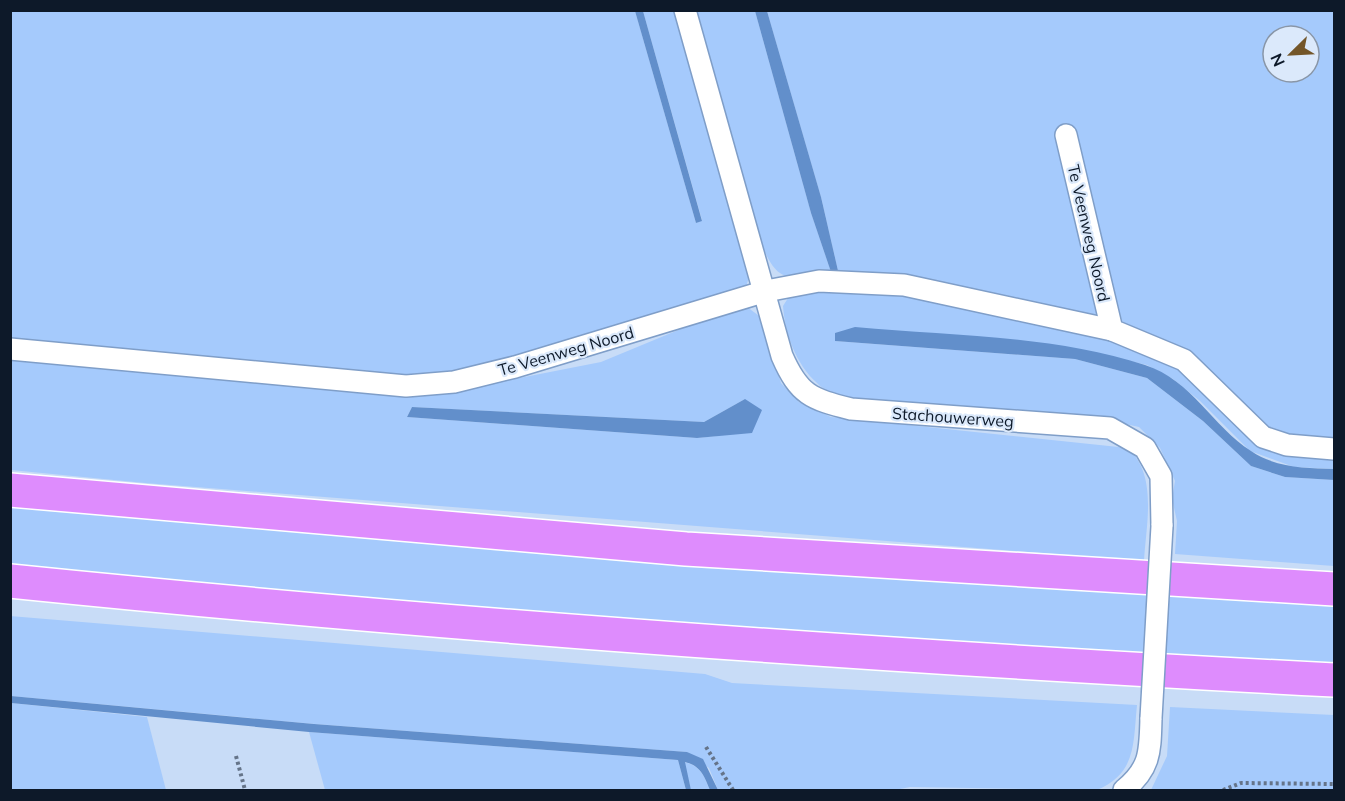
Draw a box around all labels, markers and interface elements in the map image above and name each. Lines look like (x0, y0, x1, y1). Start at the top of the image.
north arrow (1261, 24, 1321, 84)
text: N (1266, 51, 1289, 70)
street label: Te Veenweg Noord (1063, 162, 1115, 304)
street label: Te Veenweg Noord (496, 322, 636, 380)
street label: Stachouwerweg (892, 403, 1014, 431)

